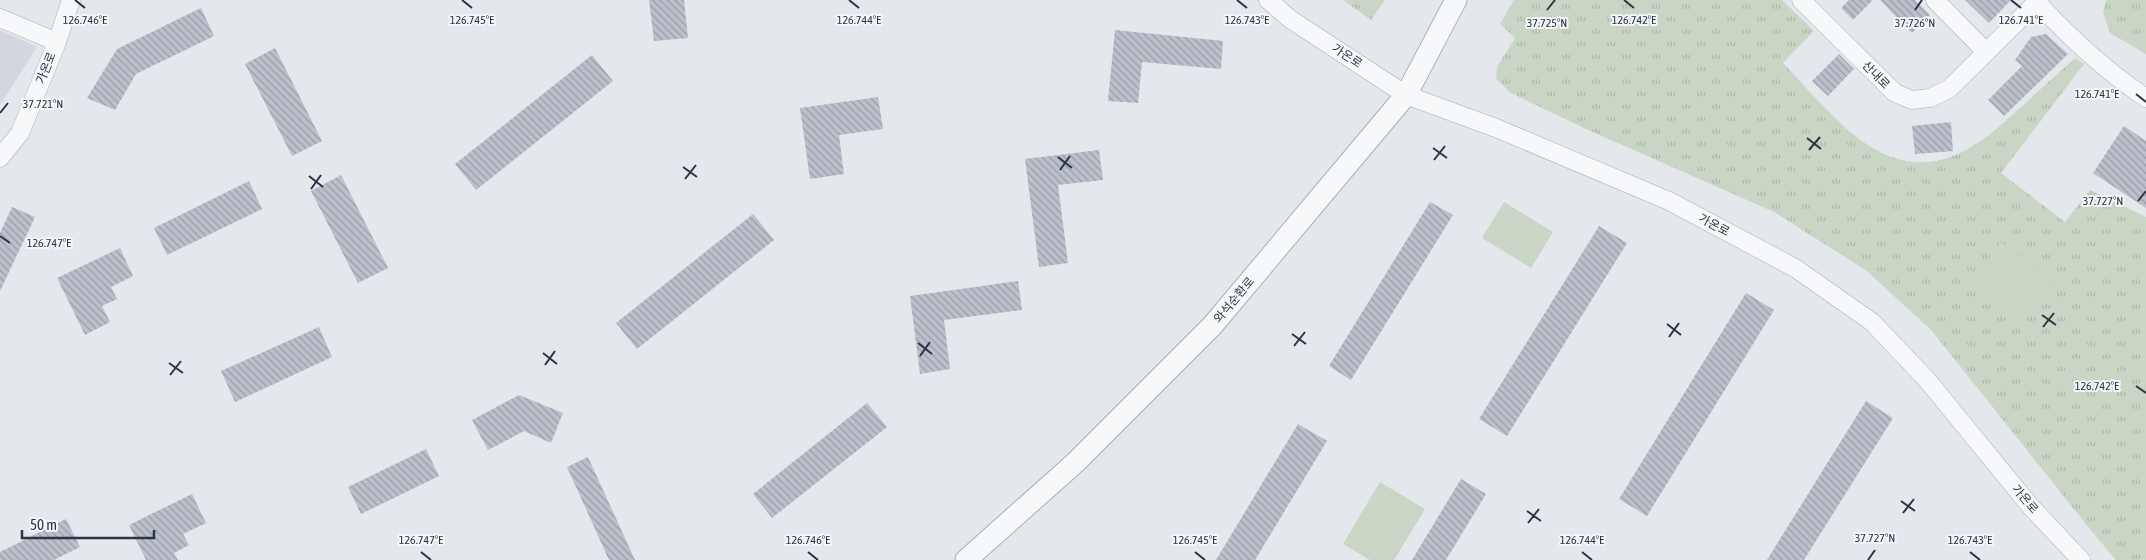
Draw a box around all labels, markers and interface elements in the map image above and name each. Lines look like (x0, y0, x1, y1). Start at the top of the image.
text: 126.746°E (63, 13, 107, 27)
text: 126.745°E (450, 13, 494, 27)
text: 126.744°E (837, 13, 881, 27)
text: 126.743°E (1225, 13, 1269, 27)
text: 126.742°E (1612, 13, 1656, 27)
text: 126.741°E (1999, 13, 2043, 27)
text: 37.725°N (1527, 16, 1567, 30)
text: 37.726°N (1895, 16, 1935, 30)
street label: 가온로 (1329, 41, 1365, 71)
street label: 가온로 (33, 50, 59, 86)
street label: 산내로 (1859, 58, 1893, 92)
text: 126.741°E (2075, 87, 2119, 101)
text: 37.721°N (23, 97, 63, 111)
text: 37.727°N (2083, 194, 2123, 208)
street label: 가온로 (1696, 211, 1732, 239)
text: 126.747°E (27, 236, 71, 250)
street label: 와석순환로 (1211, 274, 1257, 326)
text: 126.742°E (2075, 379, 2119, 393)
street label: 가온로 (2009, 482, 2041, 516)
scale bar (22, 508, 155, 540)
text: 50 m (30, 516, 57, 533)
text: 37.727°N (1855, 531, 1895, 545)
text: 126.747°E (399, 533, 443, 547)
text: 126.746°E (786, 533, 830, 547)
text: 126.745°E (1173, 533, 1217, 547)
text: 126.744°E (1560, 533, 1604, 547)
text: 126.743°E (1948, 533, 1992, 547)

